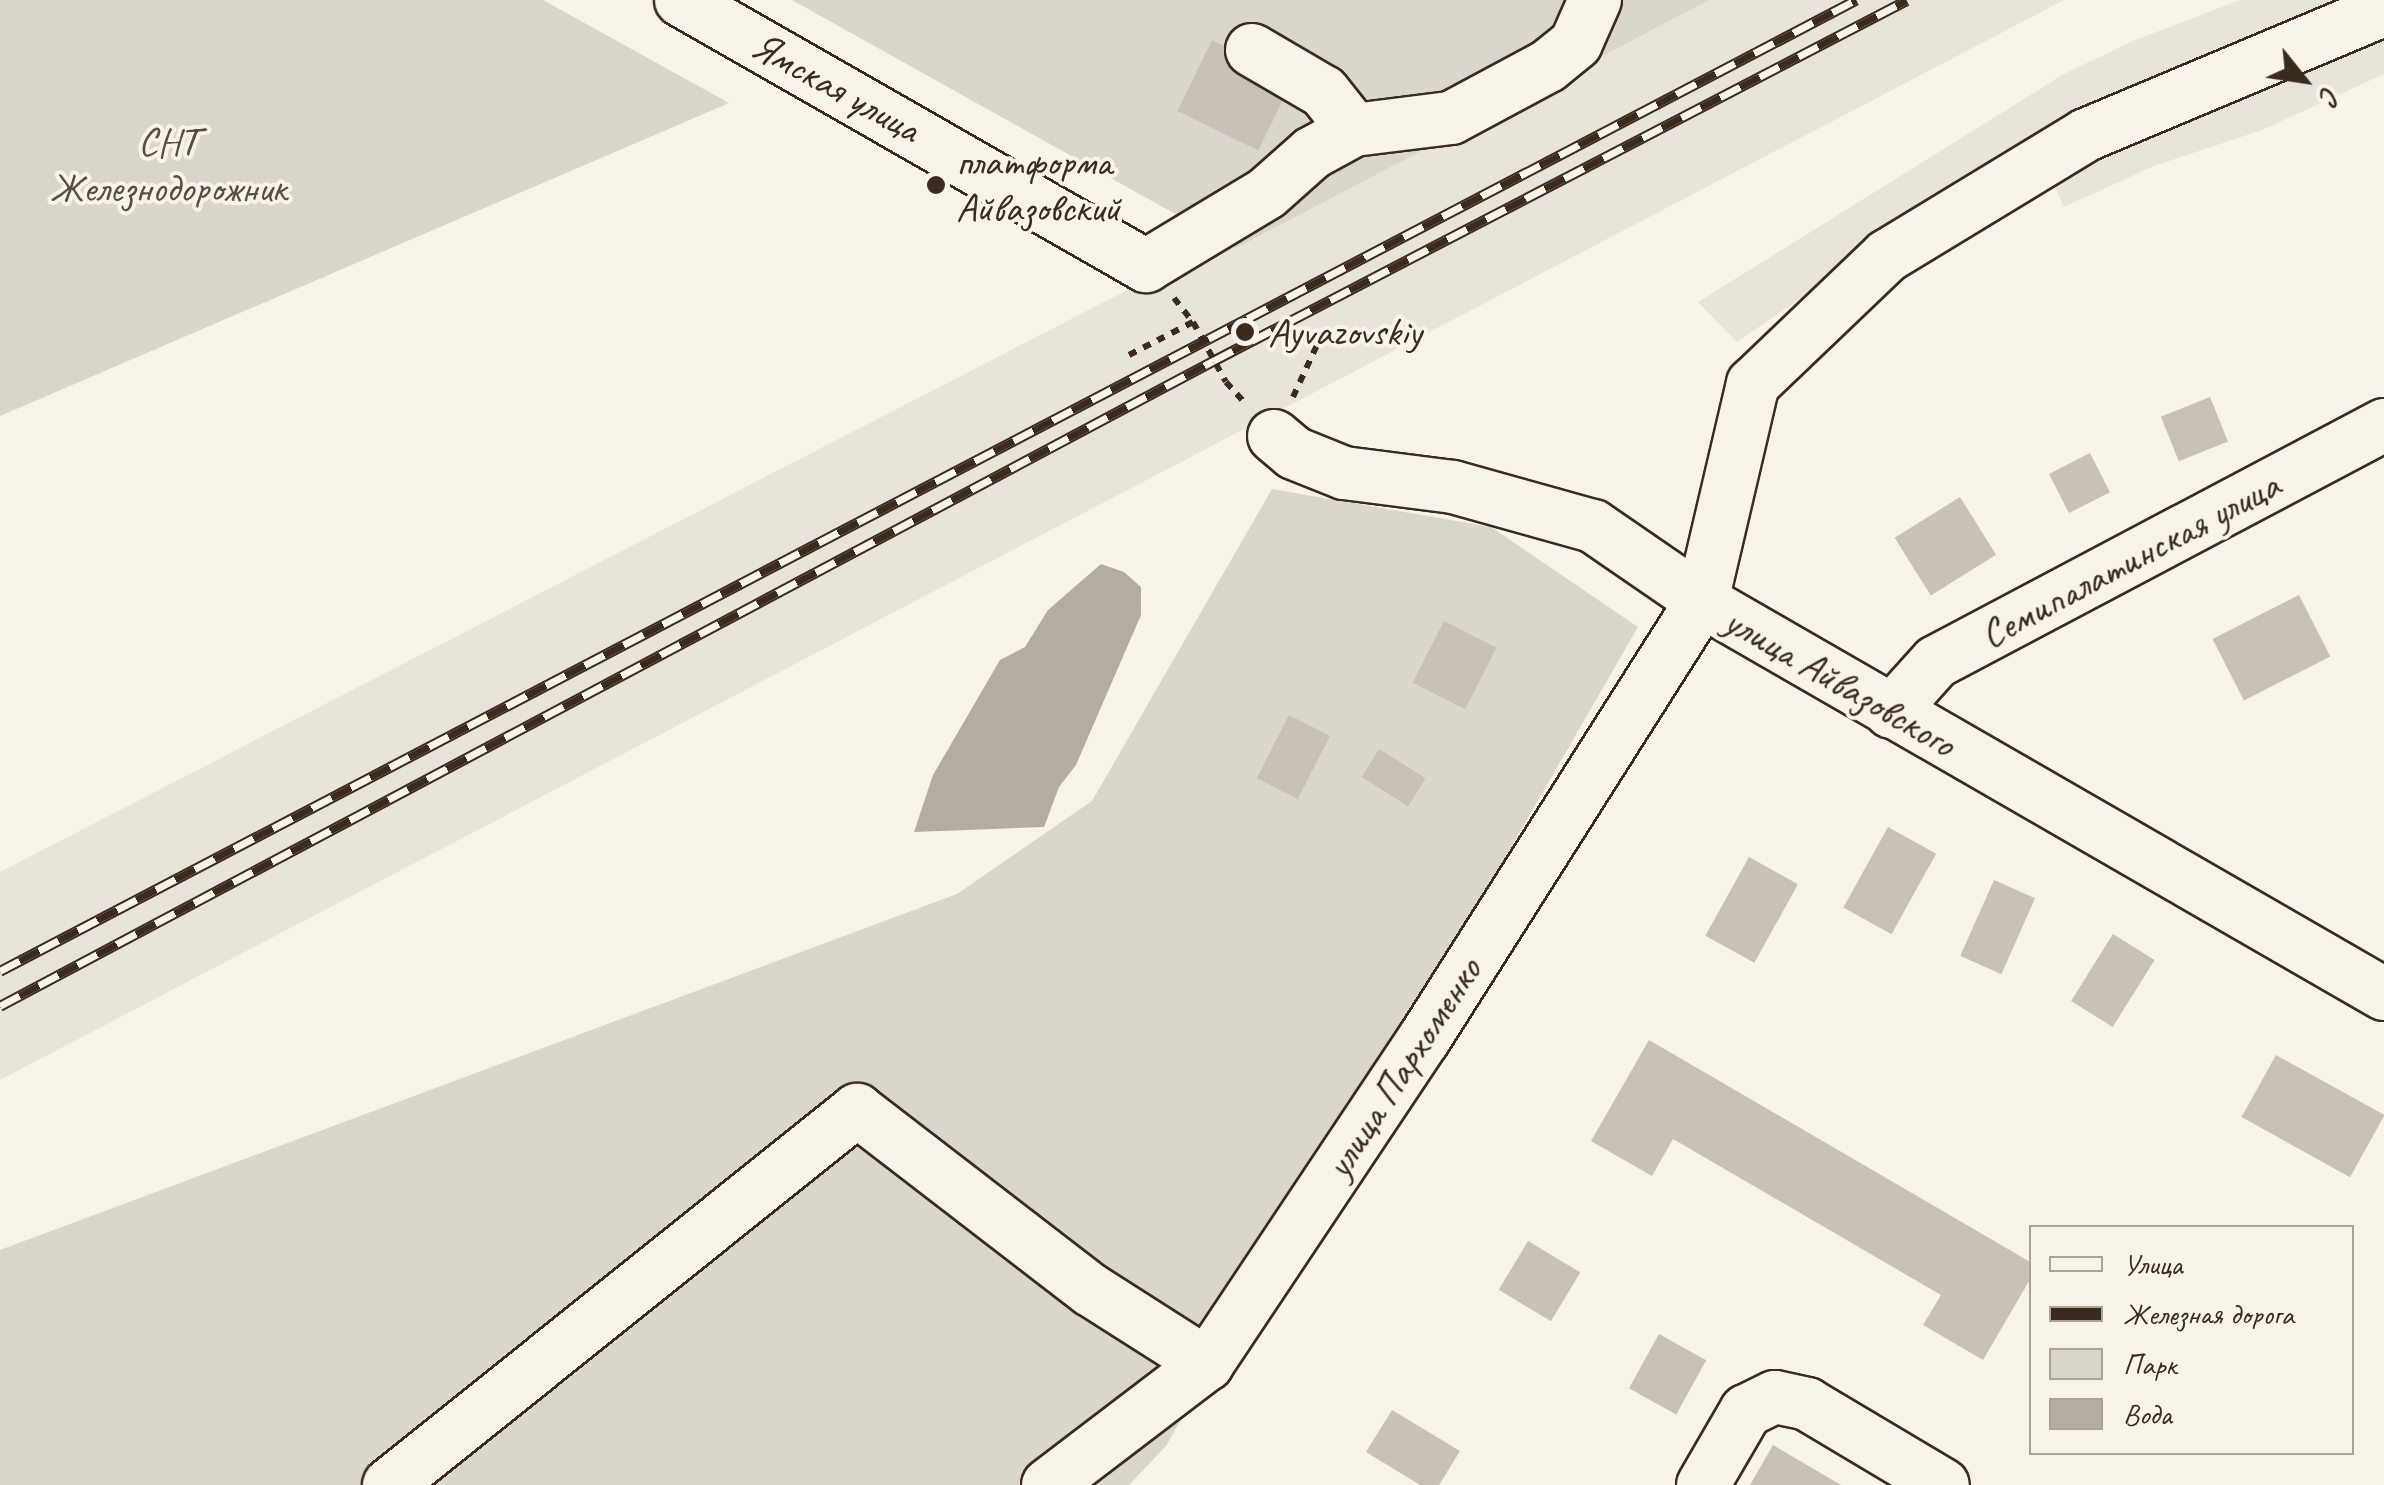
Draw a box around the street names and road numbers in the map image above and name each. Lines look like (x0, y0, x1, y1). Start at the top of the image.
street label: Ямская улица (742, 20, 930, 154)
street label: Семипалатинская улица (1971, 460, 2289, 660)
street label: улица Айвазовского (1716, 597, 1964, 767)
street label: улица Пархоменко (1315, 950, 1491, 1186)

